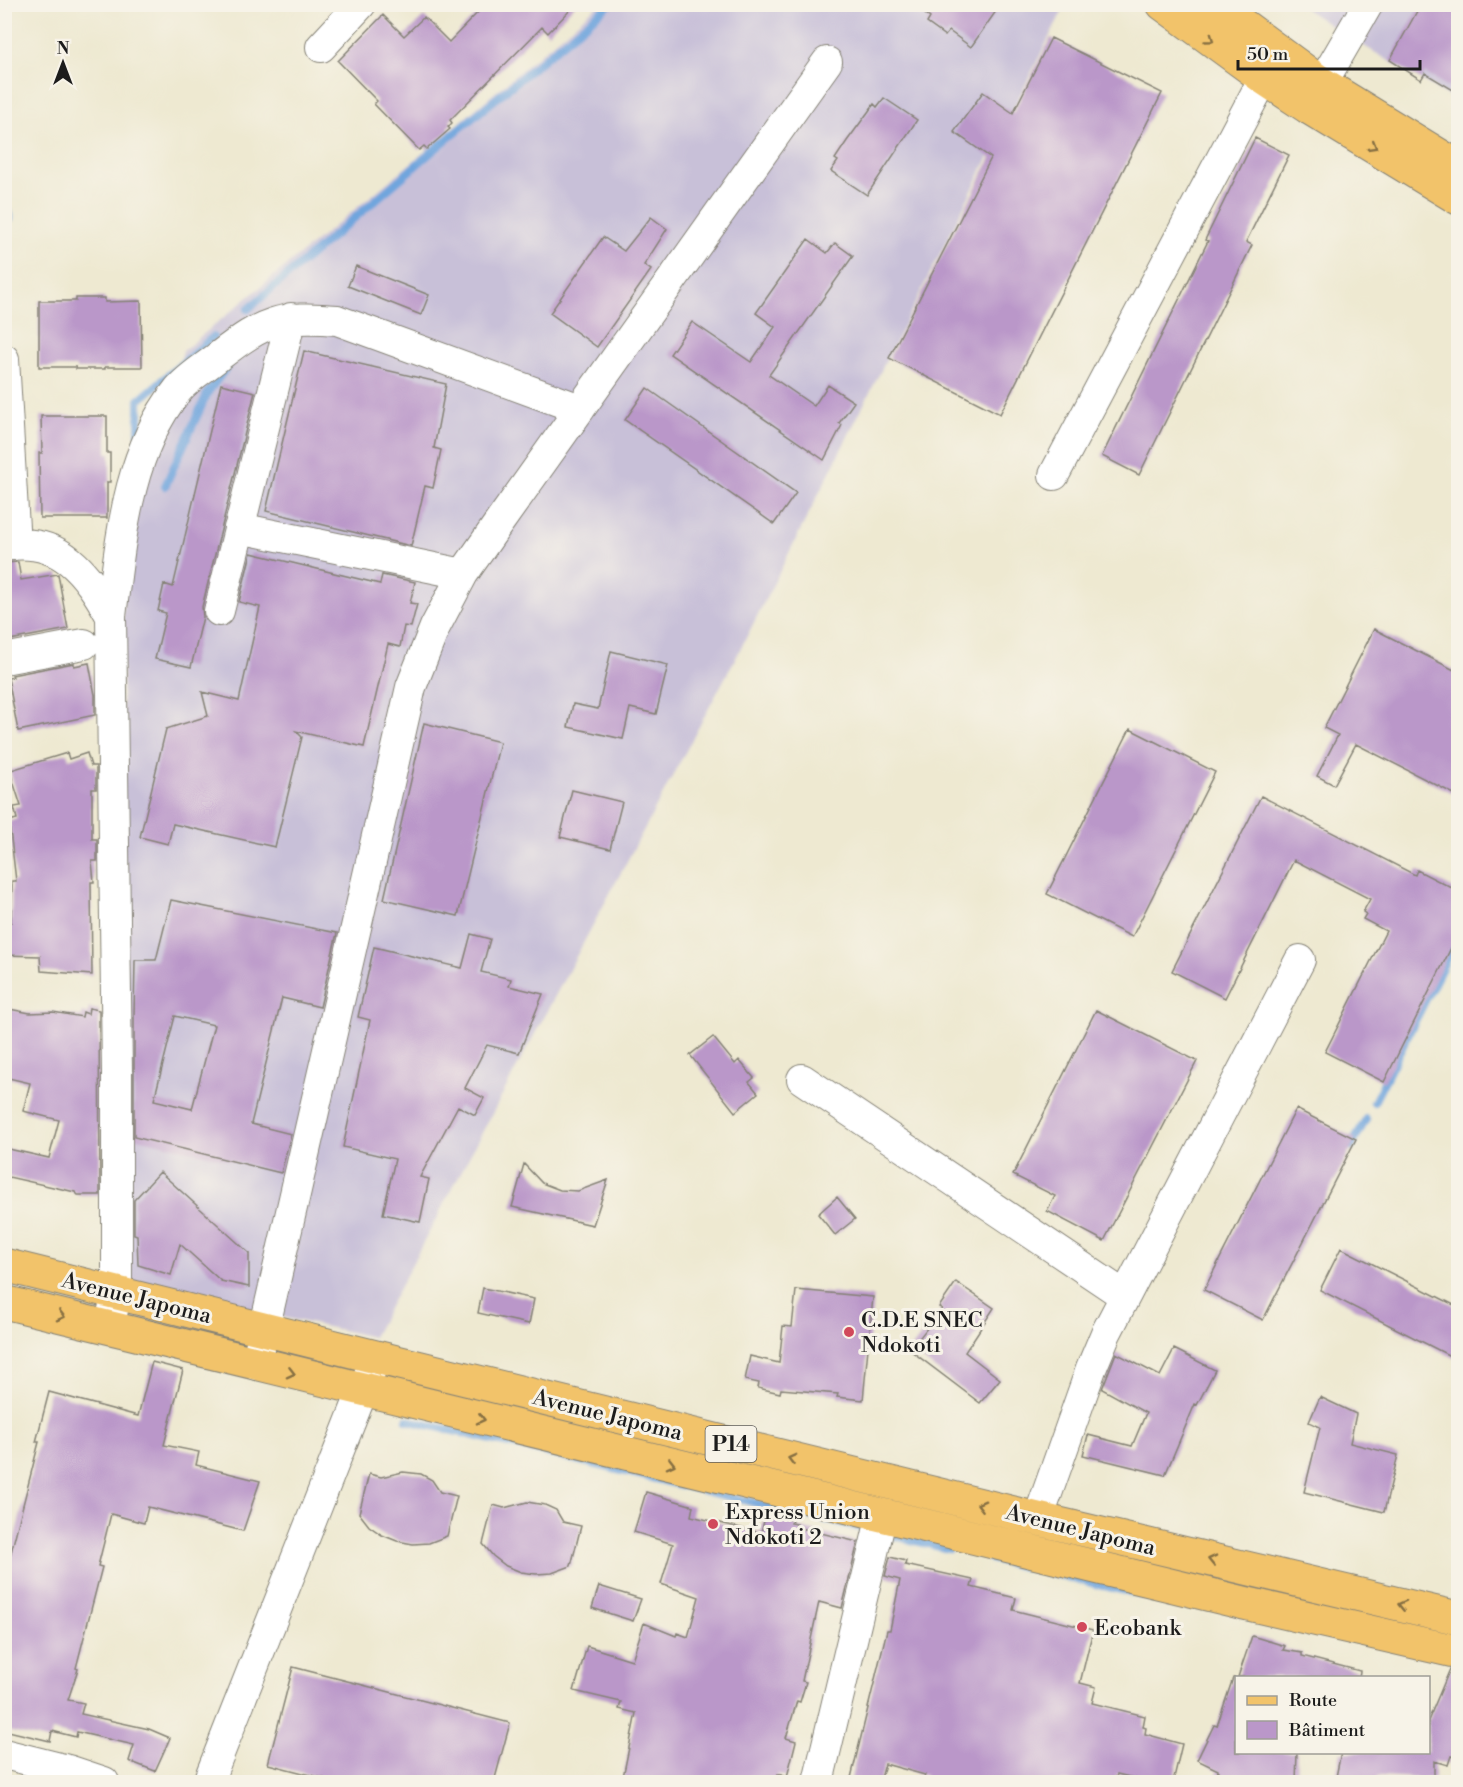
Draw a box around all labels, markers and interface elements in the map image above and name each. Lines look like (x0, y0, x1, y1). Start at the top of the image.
one-way arrow (1203, 32, 1214, 43)
north arrow (33, 33, 93, 93)
scale bar (1238, 33, 1420, 71)
text: N (57, 39, 70, 59)
text: 50 m (1247, 43, 1289, 66)
one-way arrow (1367, 139, 1377, 150)
street label: Avenue Japoma (58, 1267, 215, 1330)
place label: C.D.E SNEC Ndokoti (861, 1307, 983, 1359)
one-way arrow (56, 1309, 66, 1322)
marker: C.D.E SNEC Ndokoti (842, 1325, 856, 1339)
one-way arrow (286, 1366, 296, 1379)
street label: Avenue Japoma (529, 1384, 686, 1447)
one-way arrow (476, 1411, 486, 1424)
road number: P14 (706, 1426, 756, 1462)
one-way arrow (787, 1453, 797, 1466)
one-way arrow (665, 1456, 675, 1469)
place label: Express Union Ndokoti 2 (725, 1499, 870, 1551)
one-way arrow (977, 1499, 987, 1512)
street label: Avenue Japoma (1002, 1499, 1159, 1562)
marker: Express Union Ndokoti 2 (706, 1517, 720, 1531)
one-way arrow (1207, 1555, 1217, 1568)
one-way arrow (1397, 1599, 1407, 1612)
place label: Ecobank (1094, 1615, 1182, 1642)
marker: Ecobank (1075, 1620, 1089, 1634)
legend (1235, 1676, 1430, 1754)
text: Route (1289, 1689, 1337, 1712)
text: Bâtiment (1288, 1719, 1366, 1742)

